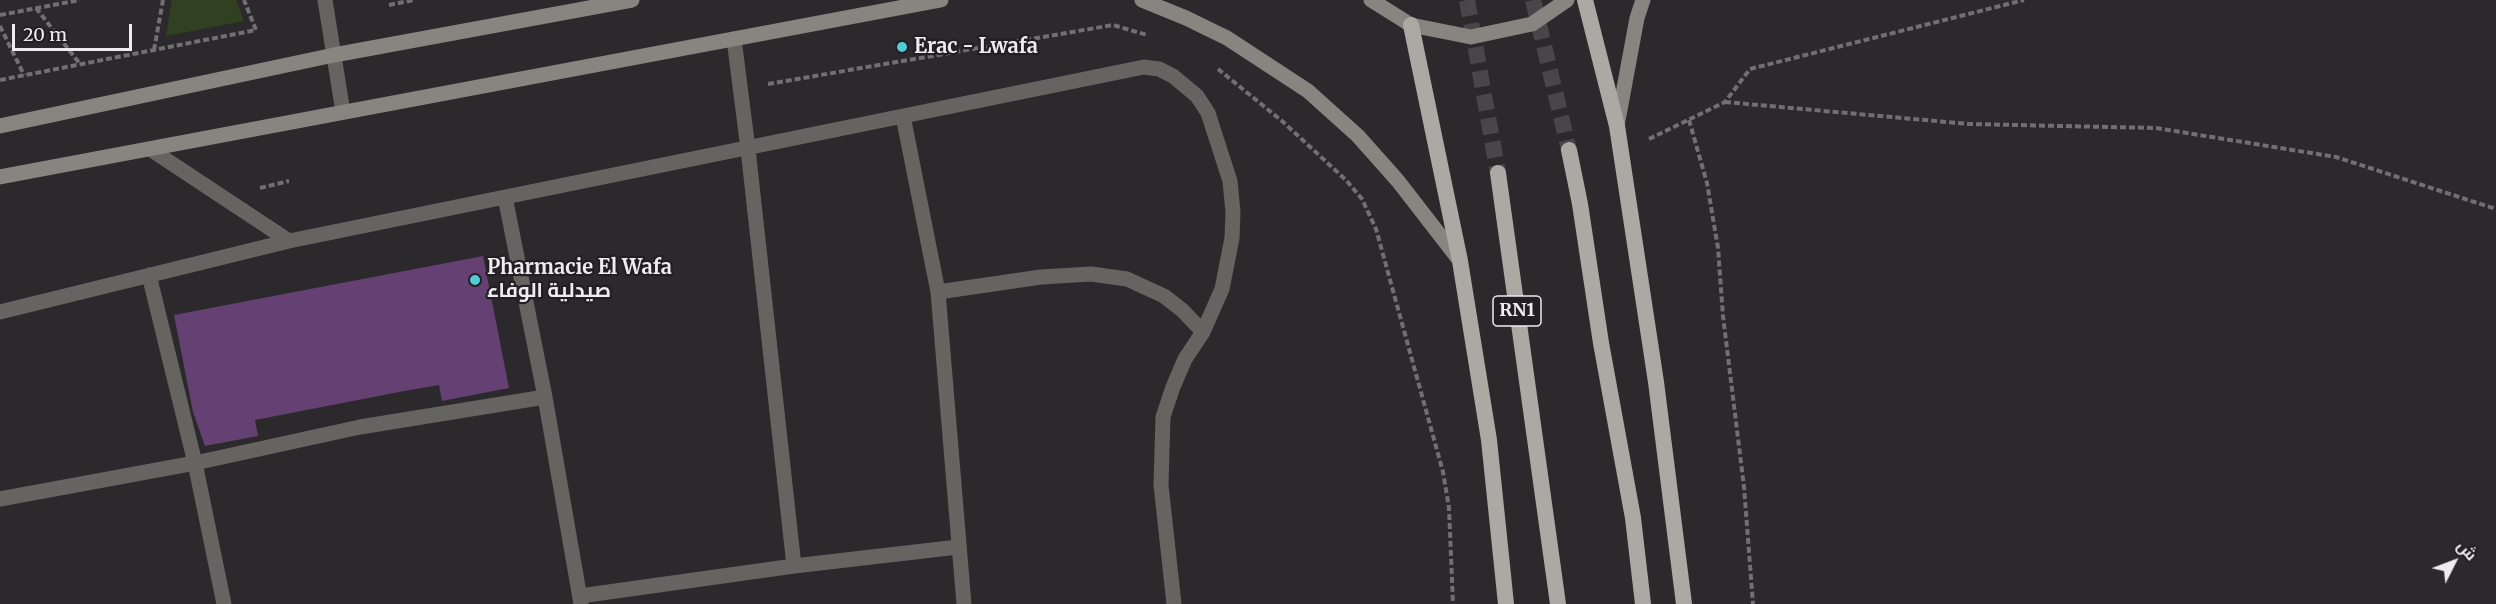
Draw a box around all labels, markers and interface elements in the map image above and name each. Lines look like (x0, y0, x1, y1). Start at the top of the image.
scale bar (15, 12, 135, 50)
text: 20 m (23, 23, 67, 46)
place label: Erac - Lwafa (914, 35, 1038, 59)
marker: Erac - Lwafa (895, 40, 909, 54)
place label: Pharmacie El Wafa صيدلية الوفاء (487, 256, 672, 303)
marker: Pharmacie El Wafa صيدلية الوفاء (468, 273, 482, 287)
road number: RN1 (1493, 296, 1541, 326)
north arrow (2424, 532, 2484, 592)
text: ش (2453, 536, 2482, 564)

